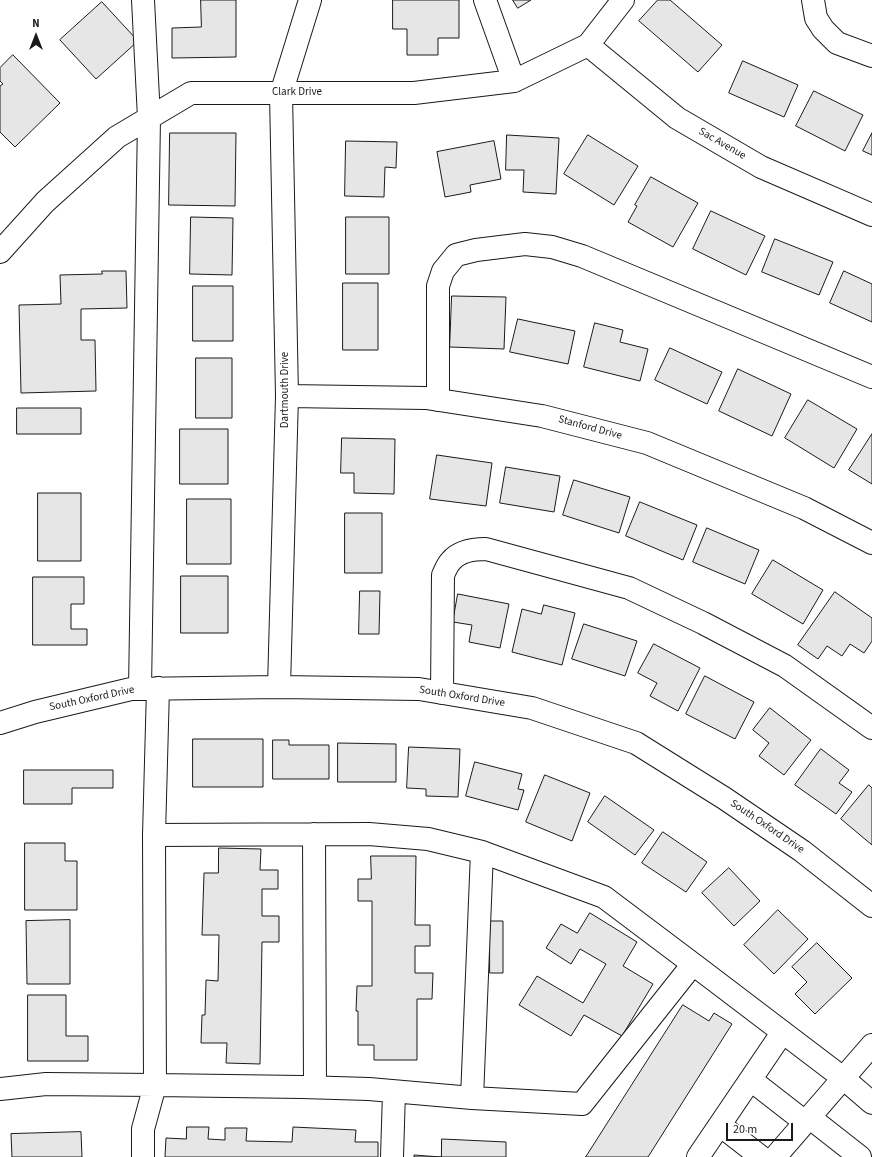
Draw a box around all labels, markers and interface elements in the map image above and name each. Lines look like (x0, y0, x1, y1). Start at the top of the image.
north arrow (16, 16, 56, 56)
text: N (32, 16, 40, 31)
street label: Clark Drive (272, 86, 322, 100)
street label: Sac Avenue (696, 125, 748, 163)
street label: Dartmouth Drive (279, 352, 293, 428)
street label: Stanford Drive (557, 413, 623, 443)
street label: South Oxford Drive (48, 684, 136, 714)
street label: South Oxford Drive (418, 684, 506, 710)
street label: South Oxford Drive (727, 797, 807, 857)
scale bar (728, 1115, 795, 1141)
text: 20 m (733, 1121, 757, 1138)

